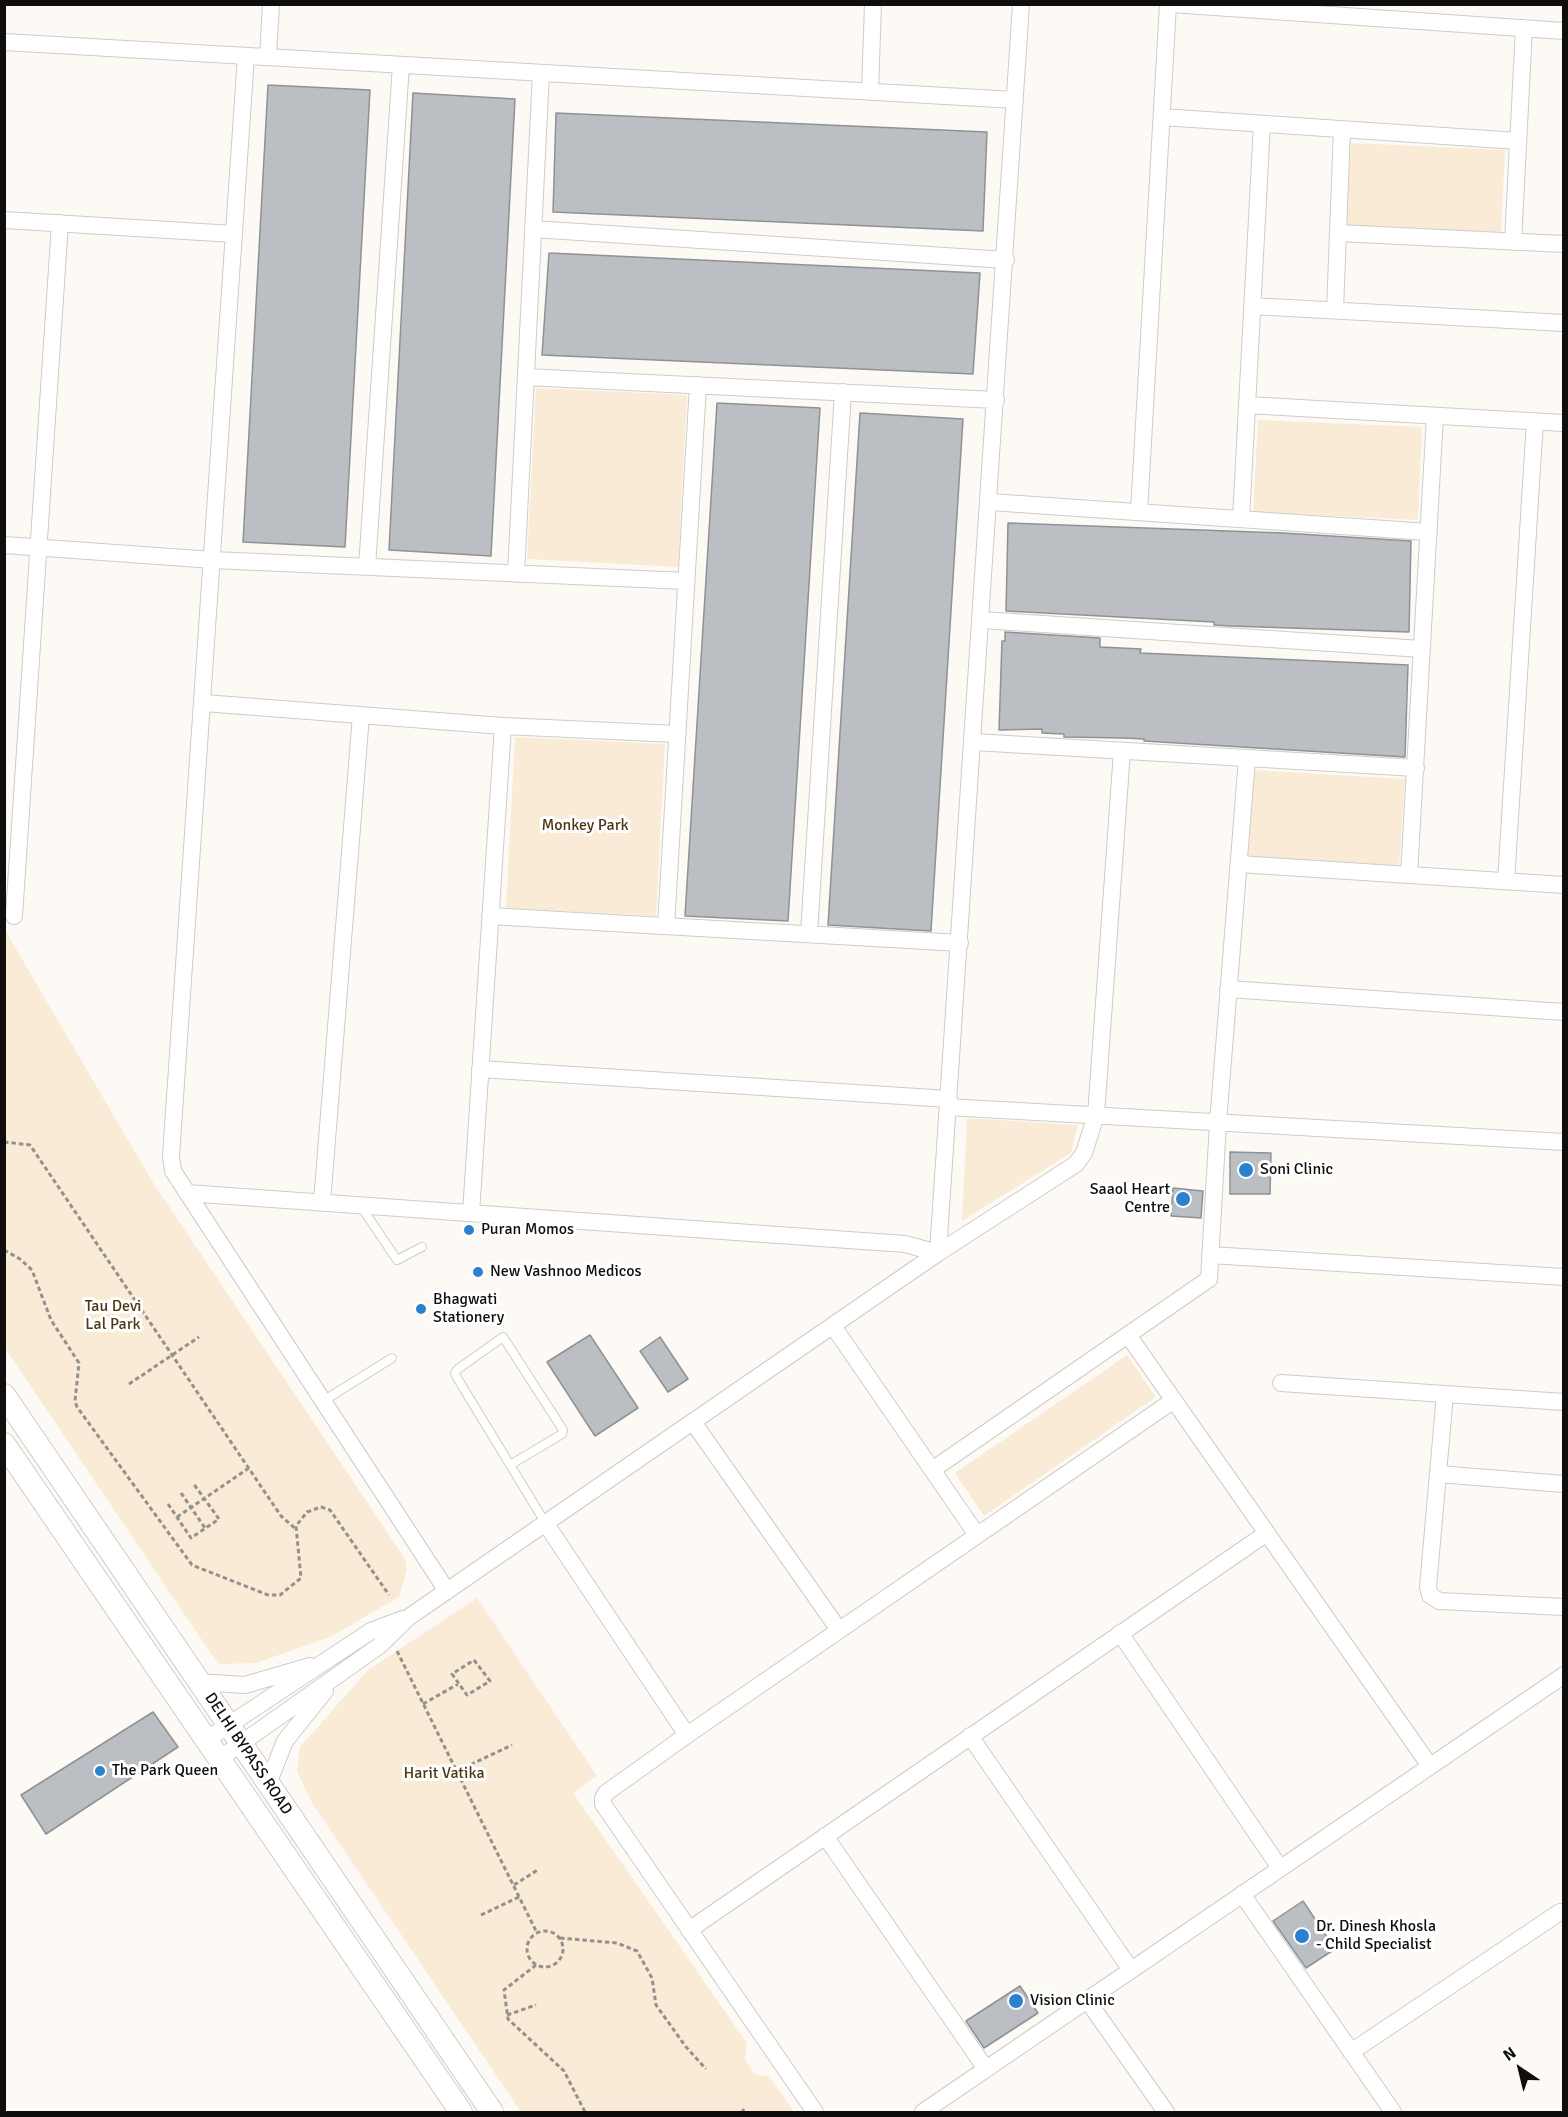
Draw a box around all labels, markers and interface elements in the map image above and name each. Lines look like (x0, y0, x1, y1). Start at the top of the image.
park label: Monkey Park (541, 816, 629, 836)
place label: Soni Clinic (1260, 1160, 1333, 1180)
marker: Soni Clinic (1237, 1161, 1255, 1179)
place label: Saaol Heart Centre (1090, 1180, 1170, 1218)
marker: Saaol Heart Centre (1174, 1190, 1192, 1208)
place label: Puran Momos (481, 1220, 574, 1240)
marker: Puran Momos (462, 1223, 476, 1237)
place label: New Vashnoo Medicos (490, 1262, 641, 1282)
marker: New Vashnoo Medicos (471, 1265, 485, 1279)
place label: Bhagwati Stationery (433, 1290, 504, 1328)
park label: Tau Devi Lal Park (85, 1297, 141, 1335)
marker: Bhagwati Stationery (414, 1302, 428, 1316)
street label: DELHI BYPASS ROAD (200, 1689, 296, 1819)
place label: The Park Queen (112, 1761, 218, 1781)
marker: The Park Queen (93, 1764, 107, 1778)
park label: Harit Vatika (403, 1764, 485, 1784)
place label: Dr. Dinesh Khosla - Child Specialist (1316, 1917, 1436, 1955)
marker: Dr. Dinesh Khosla - Child Specialist (1293, 1927, 1311, 1945)
place label: Vision Clinic (1030, 1991, 1115, 2011)
marker: Vision Clinic (1007, 1992, 1025, 2010)
north arrow (1490, 2039, 1550, 2099)
text: N (1499, 2043, 1520, 2066)

